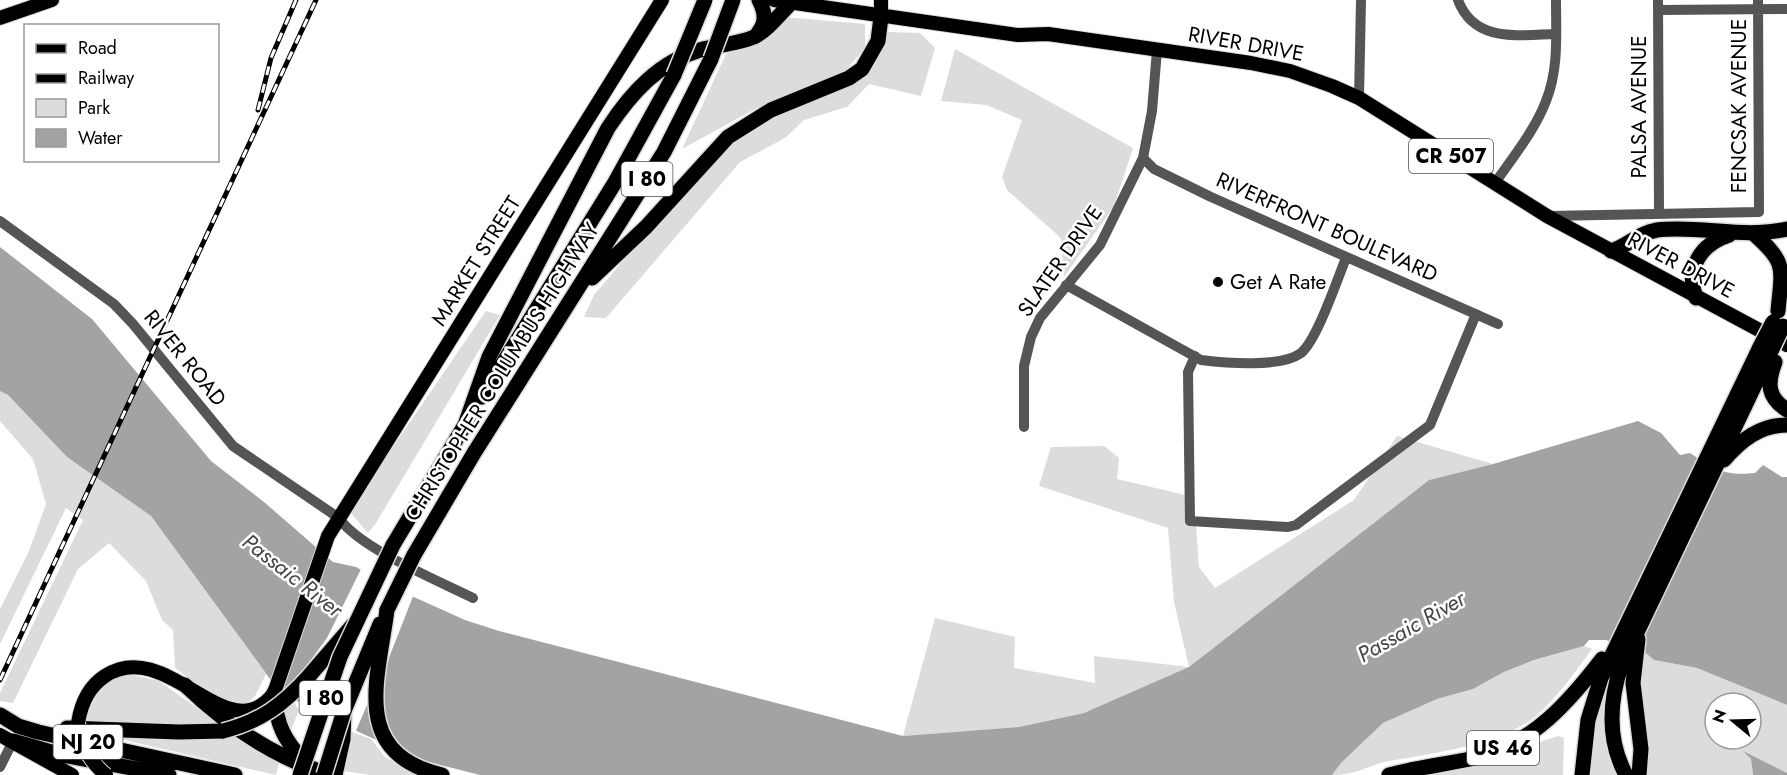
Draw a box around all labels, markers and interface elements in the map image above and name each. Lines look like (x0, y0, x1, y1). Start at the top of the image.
street label: RIVER DRIVE (1186, 19, 1306, 69)
street label: FENCSAK AVENUE (1724, 19, 1754, 193)
legend (24, 24, 219, 162)
text: Road (78, 35, 117, 61)
street label: PALSA AVENUE (1624, 35, 1654, 179)
text: Railway (78, 65, 134, 91)
text: Park (78, 95, 110, 121)
text: Water (78, 125, 123, 151)
road number: CR 507 (1409, 139, 1493, 173)
road number: I 80 (622, 162, 672, 196)
street label: RIVERFRONT BOULEVARD (1212, 165, 1442, 289)
street label: MARKET STREET (424, 190, 528, 332)
street label: SLATER DRIVE (1010, 199, 1110, 323)
street label: CHRISTOPHER COLUMBUS HIGHWAY (397, 217, 607, 527)
street label: RIVER DRIVE (1622, 224, 1740, 306)
place label: Get A Rate (1230, 267, 1326, 297)
marker: Get A Rate (1211, 275, 1225, 289)
street label: RIVER ROAD (137, 303, 233, 413)
water label: Passaic River (236, 526, 351, 626)
water label: Passaic River (1351, 581, 1472, 670)
road number: I 80 (300, 681, 350, 715)
north arrow (1703, 691, 1763, 751)
text: N (1706, 707, 1732, 726)
road number: NJ 20 (54, 725, 122, 759)
road number: US 46 (1467, 731, 1539, 765)

